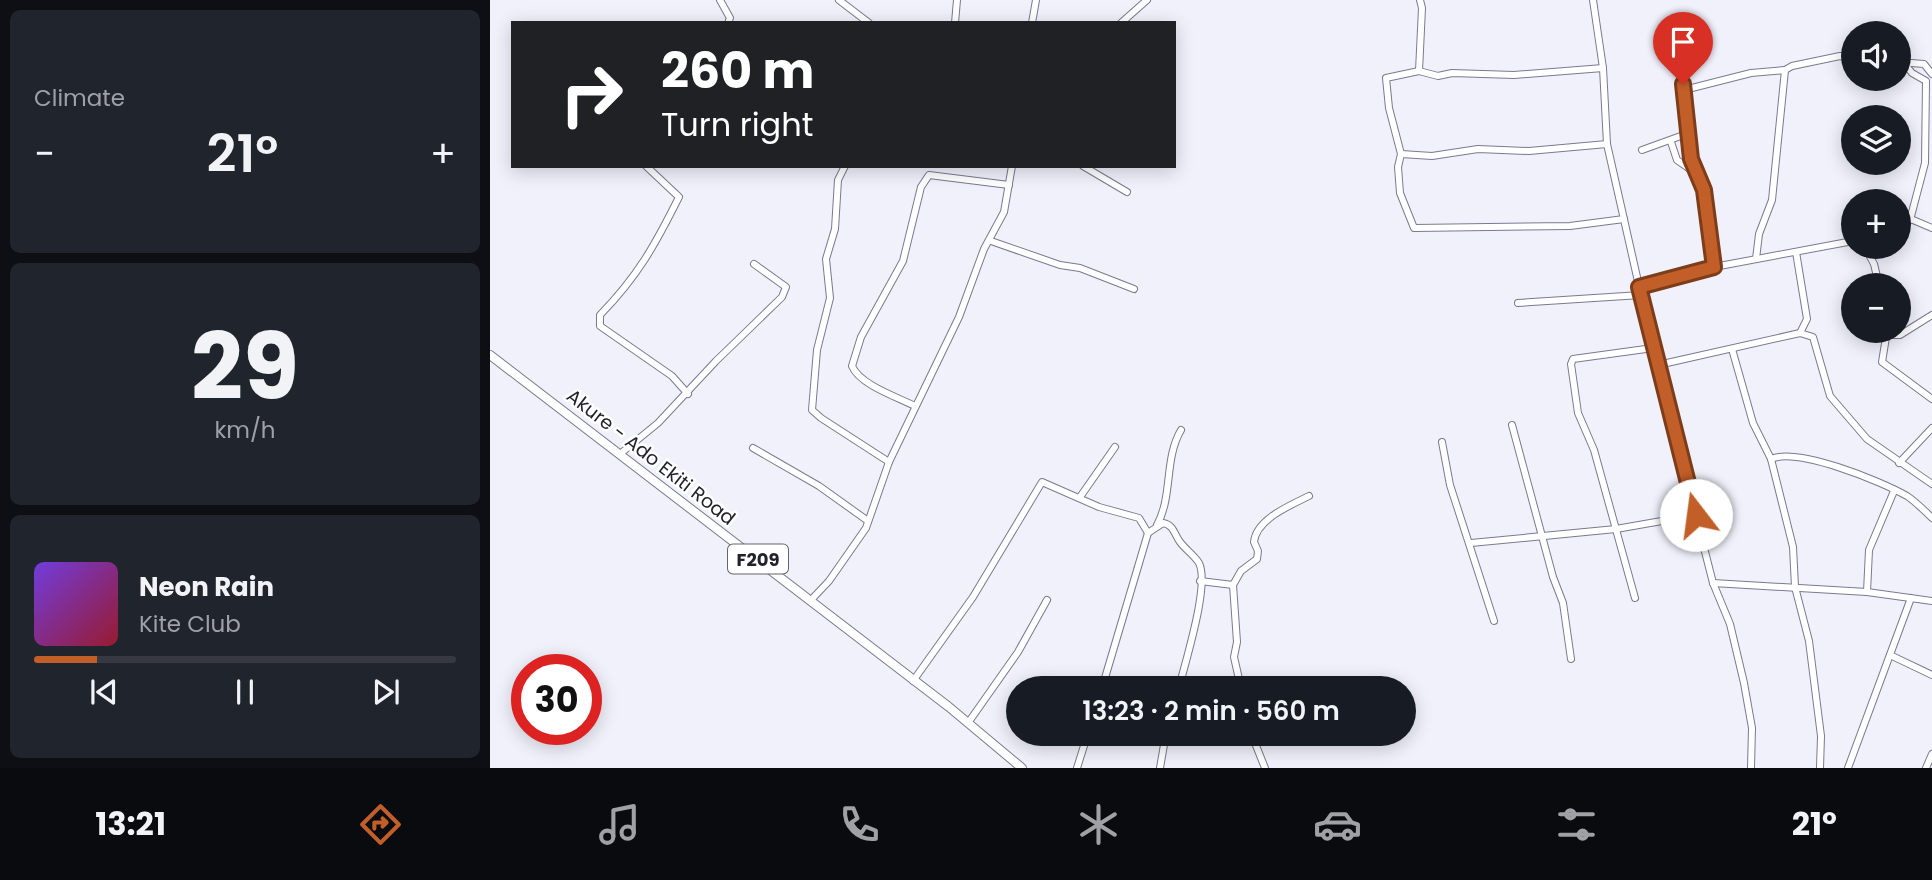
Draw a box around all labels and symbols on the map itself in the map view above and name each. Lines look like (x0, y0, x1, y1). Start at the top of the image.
pin (1653, 12.0, 1713, 84)
street label: Akure - Ado Ekiti Road (561, 383, 741, 531)
position arrow (1659, 478, 1733, 552)
road number: F209 (728, 544, 788, 574)
speed limit sign: 30 (511, 654, 602, 745)

